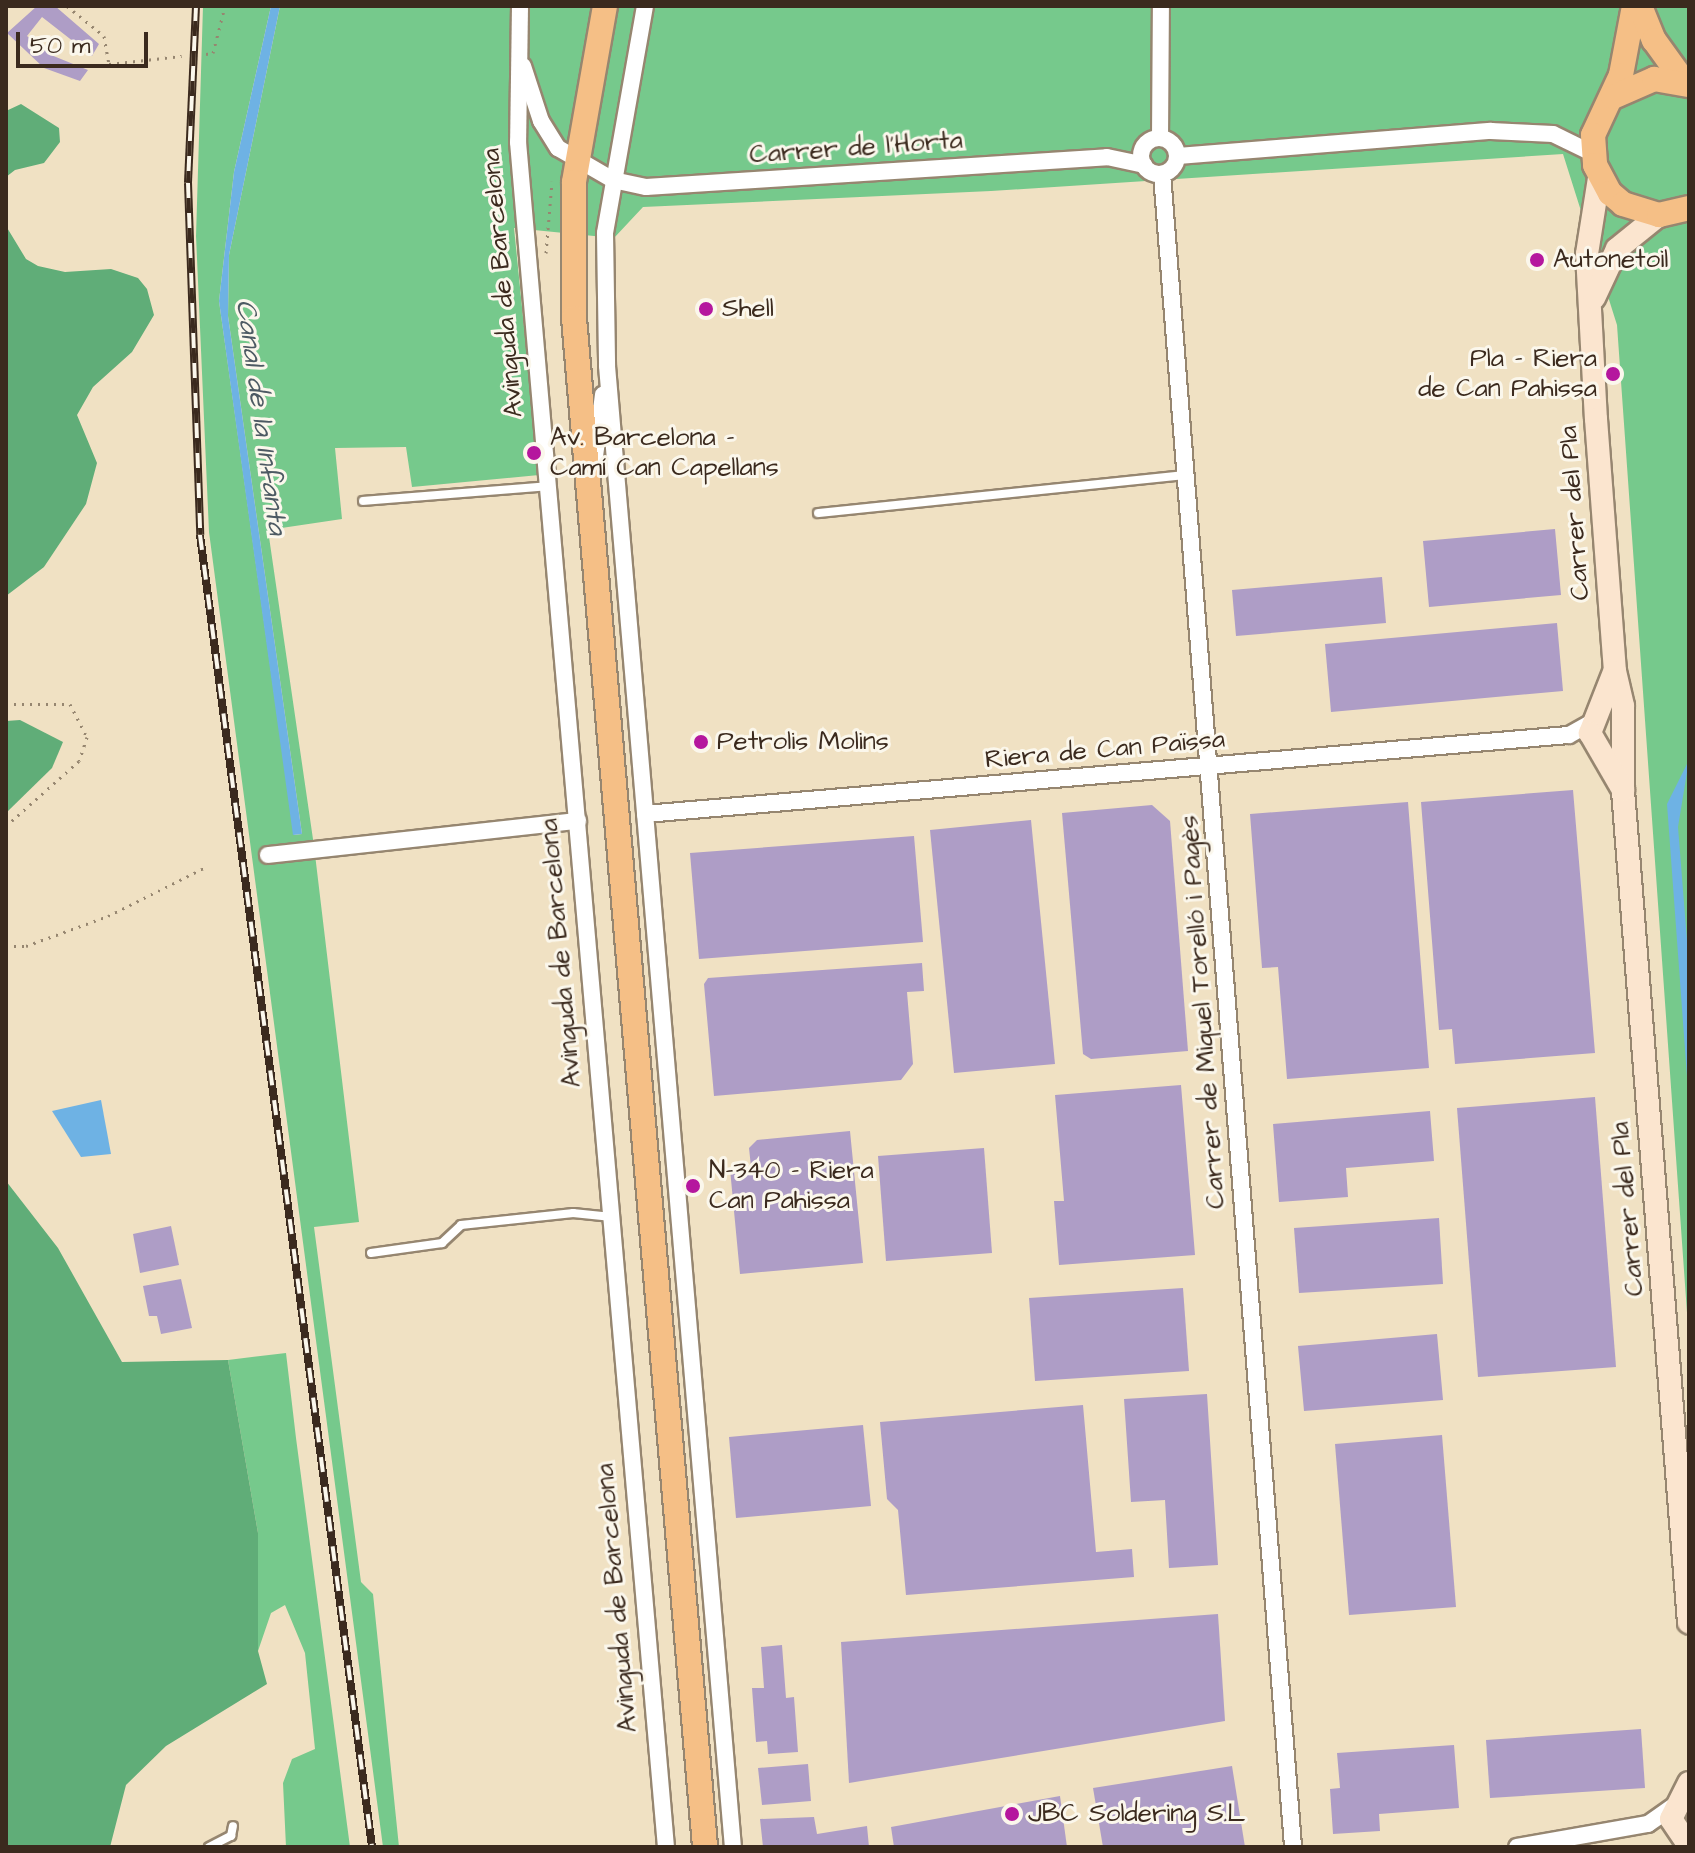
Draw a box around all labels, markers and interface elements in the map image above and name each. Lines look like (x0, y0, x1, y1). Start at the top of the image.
scale bar (20, 16, 152, 66)
text: 50 m (30, 29, 90, 63)
street label: Carrer de l'Horta (748, 125, 964, 171)
street label: Avinguda de Barcelona (476, 147, 530, 419)
place label: Autonetoil (1553, 244, 1668, 276)
marker: Autonetoil (1528, 251, 1546, 269)
place label: Shell (722, 293, 774, 325)
water label: Canal de la Infanta (228, 297, 294, 537)
marker: Shell (697, 300, 715, 318)
place label: Pla - Riera de Can Pahissa (1418, 343, 1597, 404)
marker: Pla - Riera de Can Pahissa (1604, 365, 1622, 383)
place label: Av. Barcelona - Camí Can Capellans (550, 422, 779, 484)
street label: Carrer del Pla (1553, 425, 1597, 601)
marker: Av. Barcelona - Camí Can Capellans (525, 444, 543, 462)
street label: Riera de Can Païssa (984, 724, 1226, 776)
place label: Petrolis Molins (717, 726, 889, 758)
marker: Petrolis Molins (692, 733, 710, 751)
street label: Carrer de Miquel Torelló i Pagès (1174, 814, 1232, 1210)
street label: Avinguda de Barcelona (534, 817, 588, 1089)
street label: Carrer del Pla (1605, 1121, 1651, 1297)
place label: N-340 - Riera Can Pahissa (709, 1155, 874, 1216)
marker: N-340 - Riera Can Pahissa (684, 1177, 702, 1195)
street label: Avinguda de Barcelona (590, 1462, 644, 1734)
place label: JBC Soldering S.L (1028, 1798, 1245, 1830)
marker: JBC Soldering S.L (1003, 1805, 1021, 1823)

